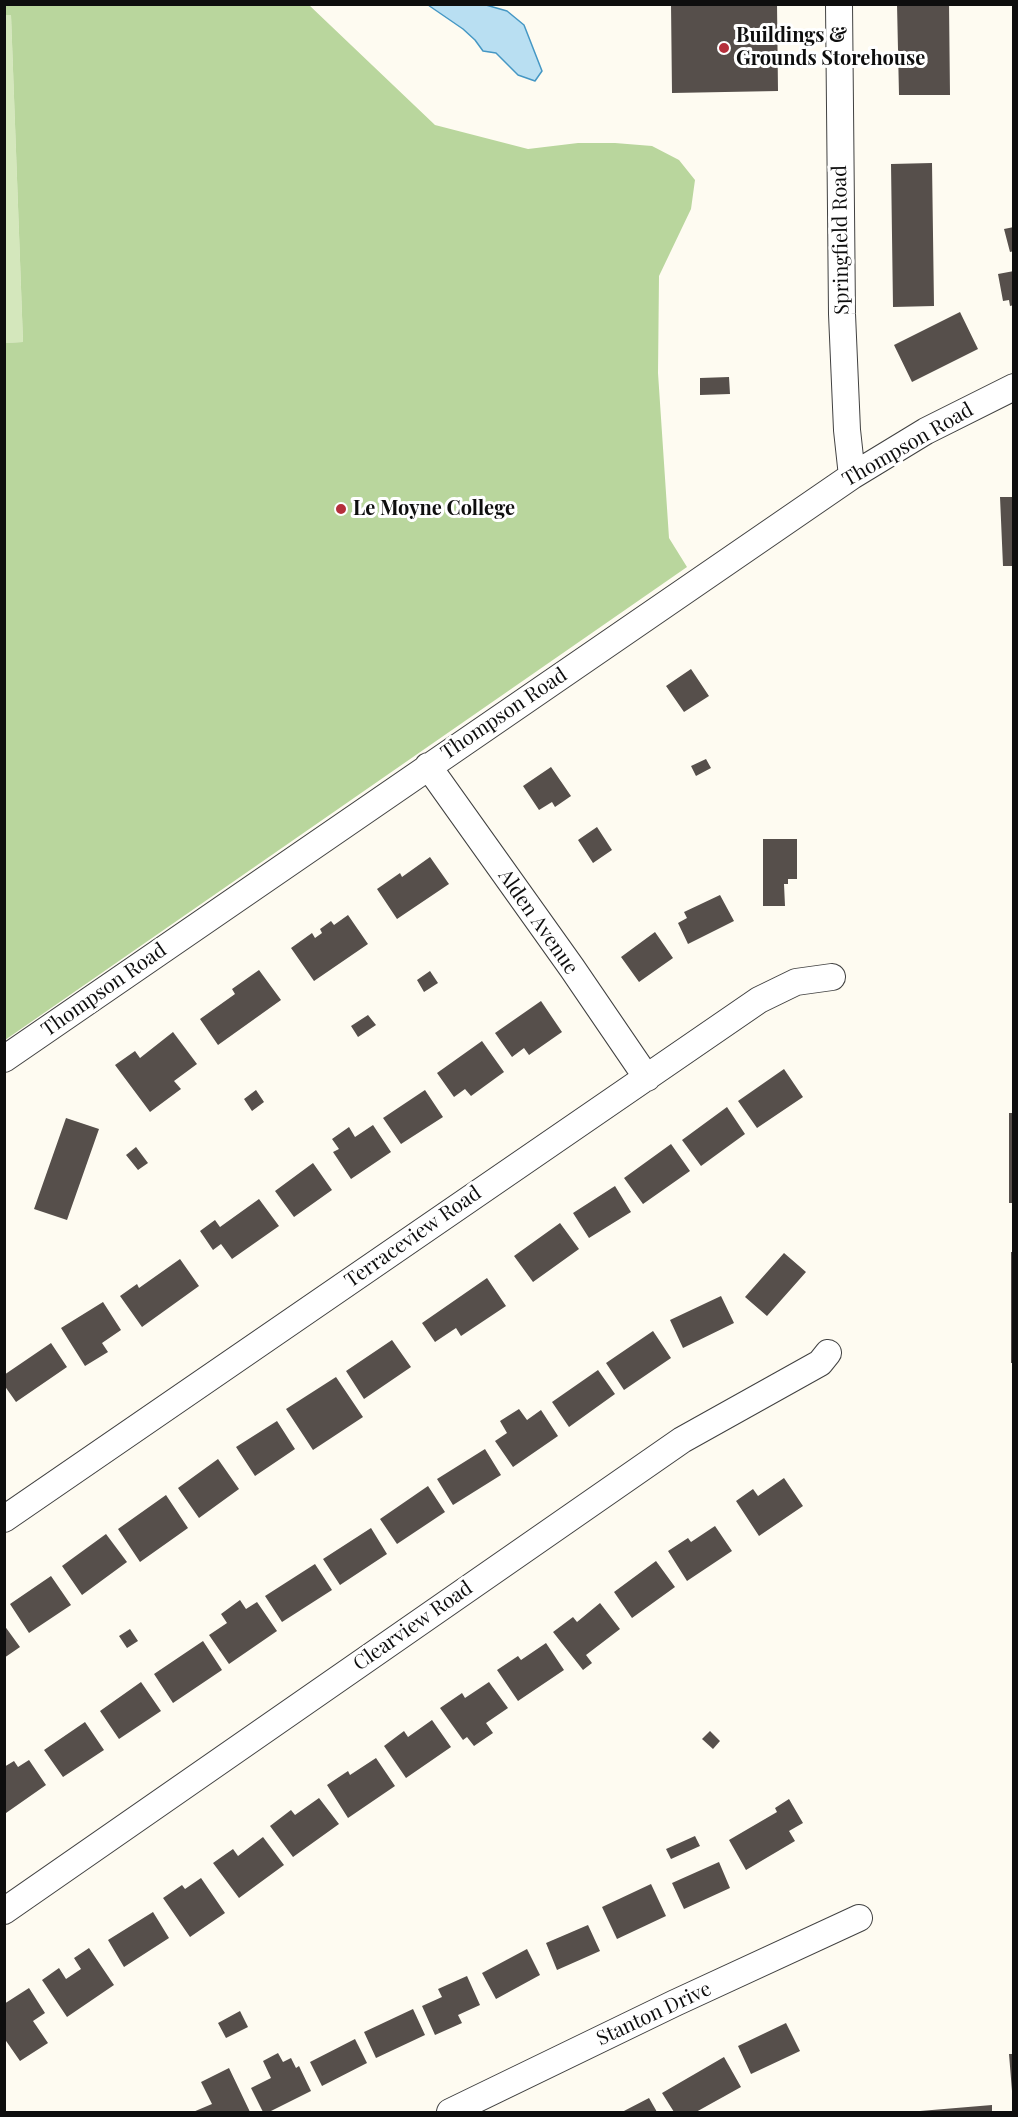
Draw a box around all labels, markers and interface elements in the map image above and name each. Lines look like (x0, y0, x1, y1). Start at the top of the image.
place label: Buildings & Grounds Storehouse (736, 24, 925, 71)
marker: Buildings & Grounds Storehouse (717, 41, 731, 55)
street label: Springfield Road (828, 165, 854, 315)
street label: Thompson Road (838, 398, 978, 492)
place label: Le Moyne College (353, 497, 515, 521)
marker: Le Moyne College (334, 502, 348, 516)
street label: Thompson Road (436, 663, 572, 765)
street label: Alden Avenue (493, 865, 583, 979)
street label: Thompson Road (37, 938, 171, 1042)
street label: Terraceview Road (340, 1181, 486, 1293)
street label: Clearview Road (349, 1576, 477, 1676)
street label: Stanton Drive (593, 1977, 715, 2051)

